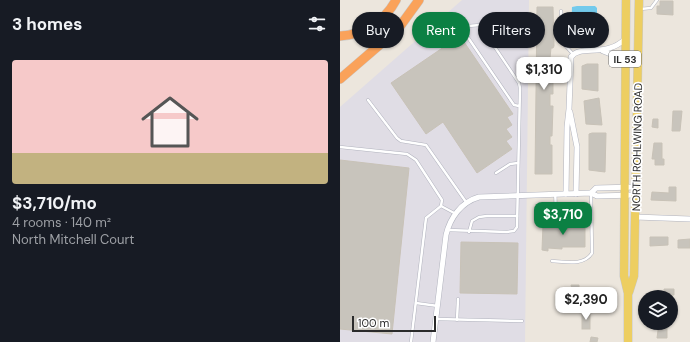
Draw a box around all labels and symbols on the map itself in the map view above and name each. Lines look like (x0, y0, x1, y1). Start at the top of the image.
road number: IL 53 (609, 51, 641, 67)
pin: $1,310 (511, 57, 577, 91)
street label: NORTH ROHLWING ROAD (629, 82, 645, 211)
pin: $3,710 (530, 202, 596, 236)
pin: $2,390 (553, 287, 619, 321)
scale bar (352, 314, 436, 333)

